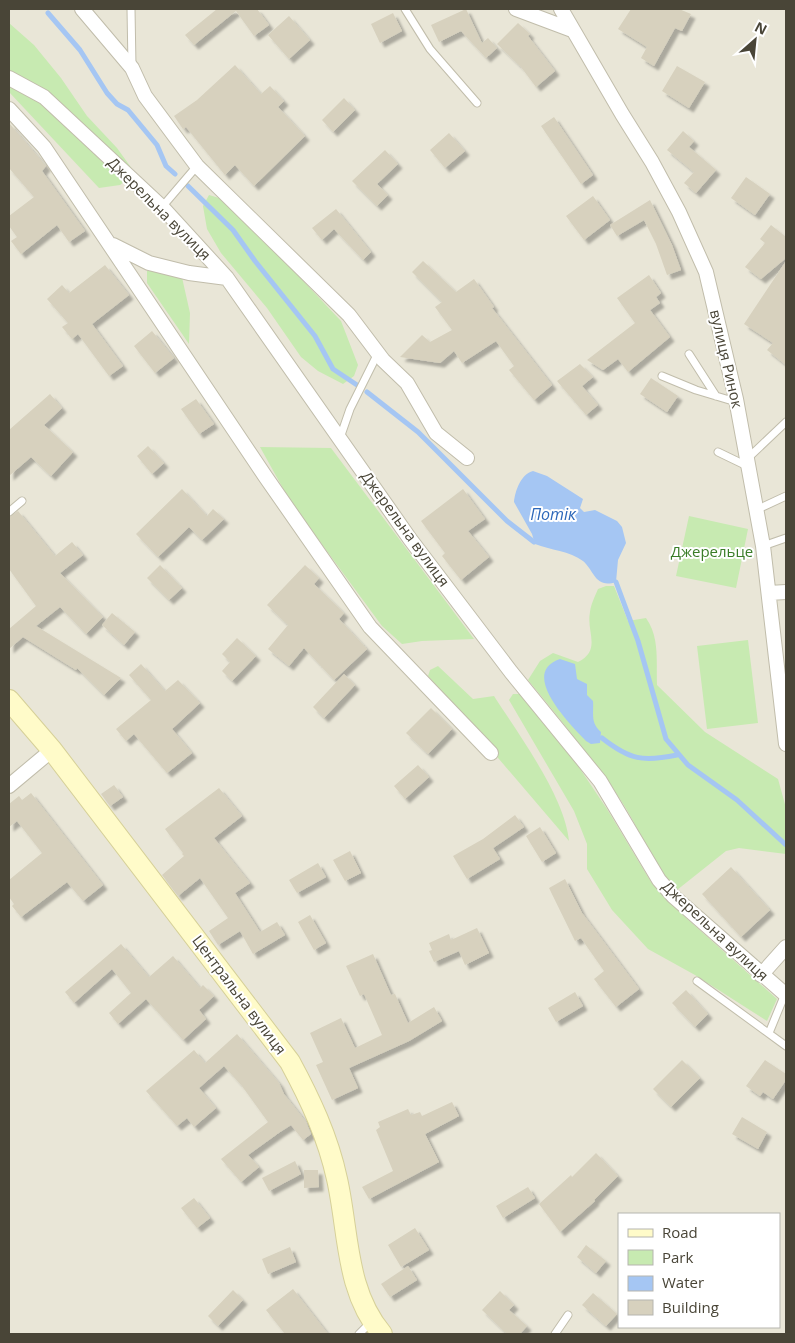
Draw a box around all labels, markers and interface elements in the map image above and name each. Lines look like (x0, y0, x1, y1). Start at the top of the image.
north arrow (730, 15, 780, 65)
text: N (752, 17, 771, 39)
street label: Джерельна вулиця (104, 152, 216, 264)
street label: вулиця Ринок (706, 307, 748, 410)
street label: Джерельна вулиця (357, 467, 455, 590)
water label: Потік (530, 503, 577, 525)
park label: Джерельце (671, 541, 753, 561)
street label: Джерельна вулиця (658, 876, 773, 985)
street label: Центральна вулиця (188, 931, 291, 1058)
legend (618, 1213, 780, 1328)
text: Road (662, 1222, 698, 1242)
text: Park (662, 1247, 693, 1267)
text: Water (662, 1272, 704, 1292)
text: Building (662, 1297, 719, 1317)

